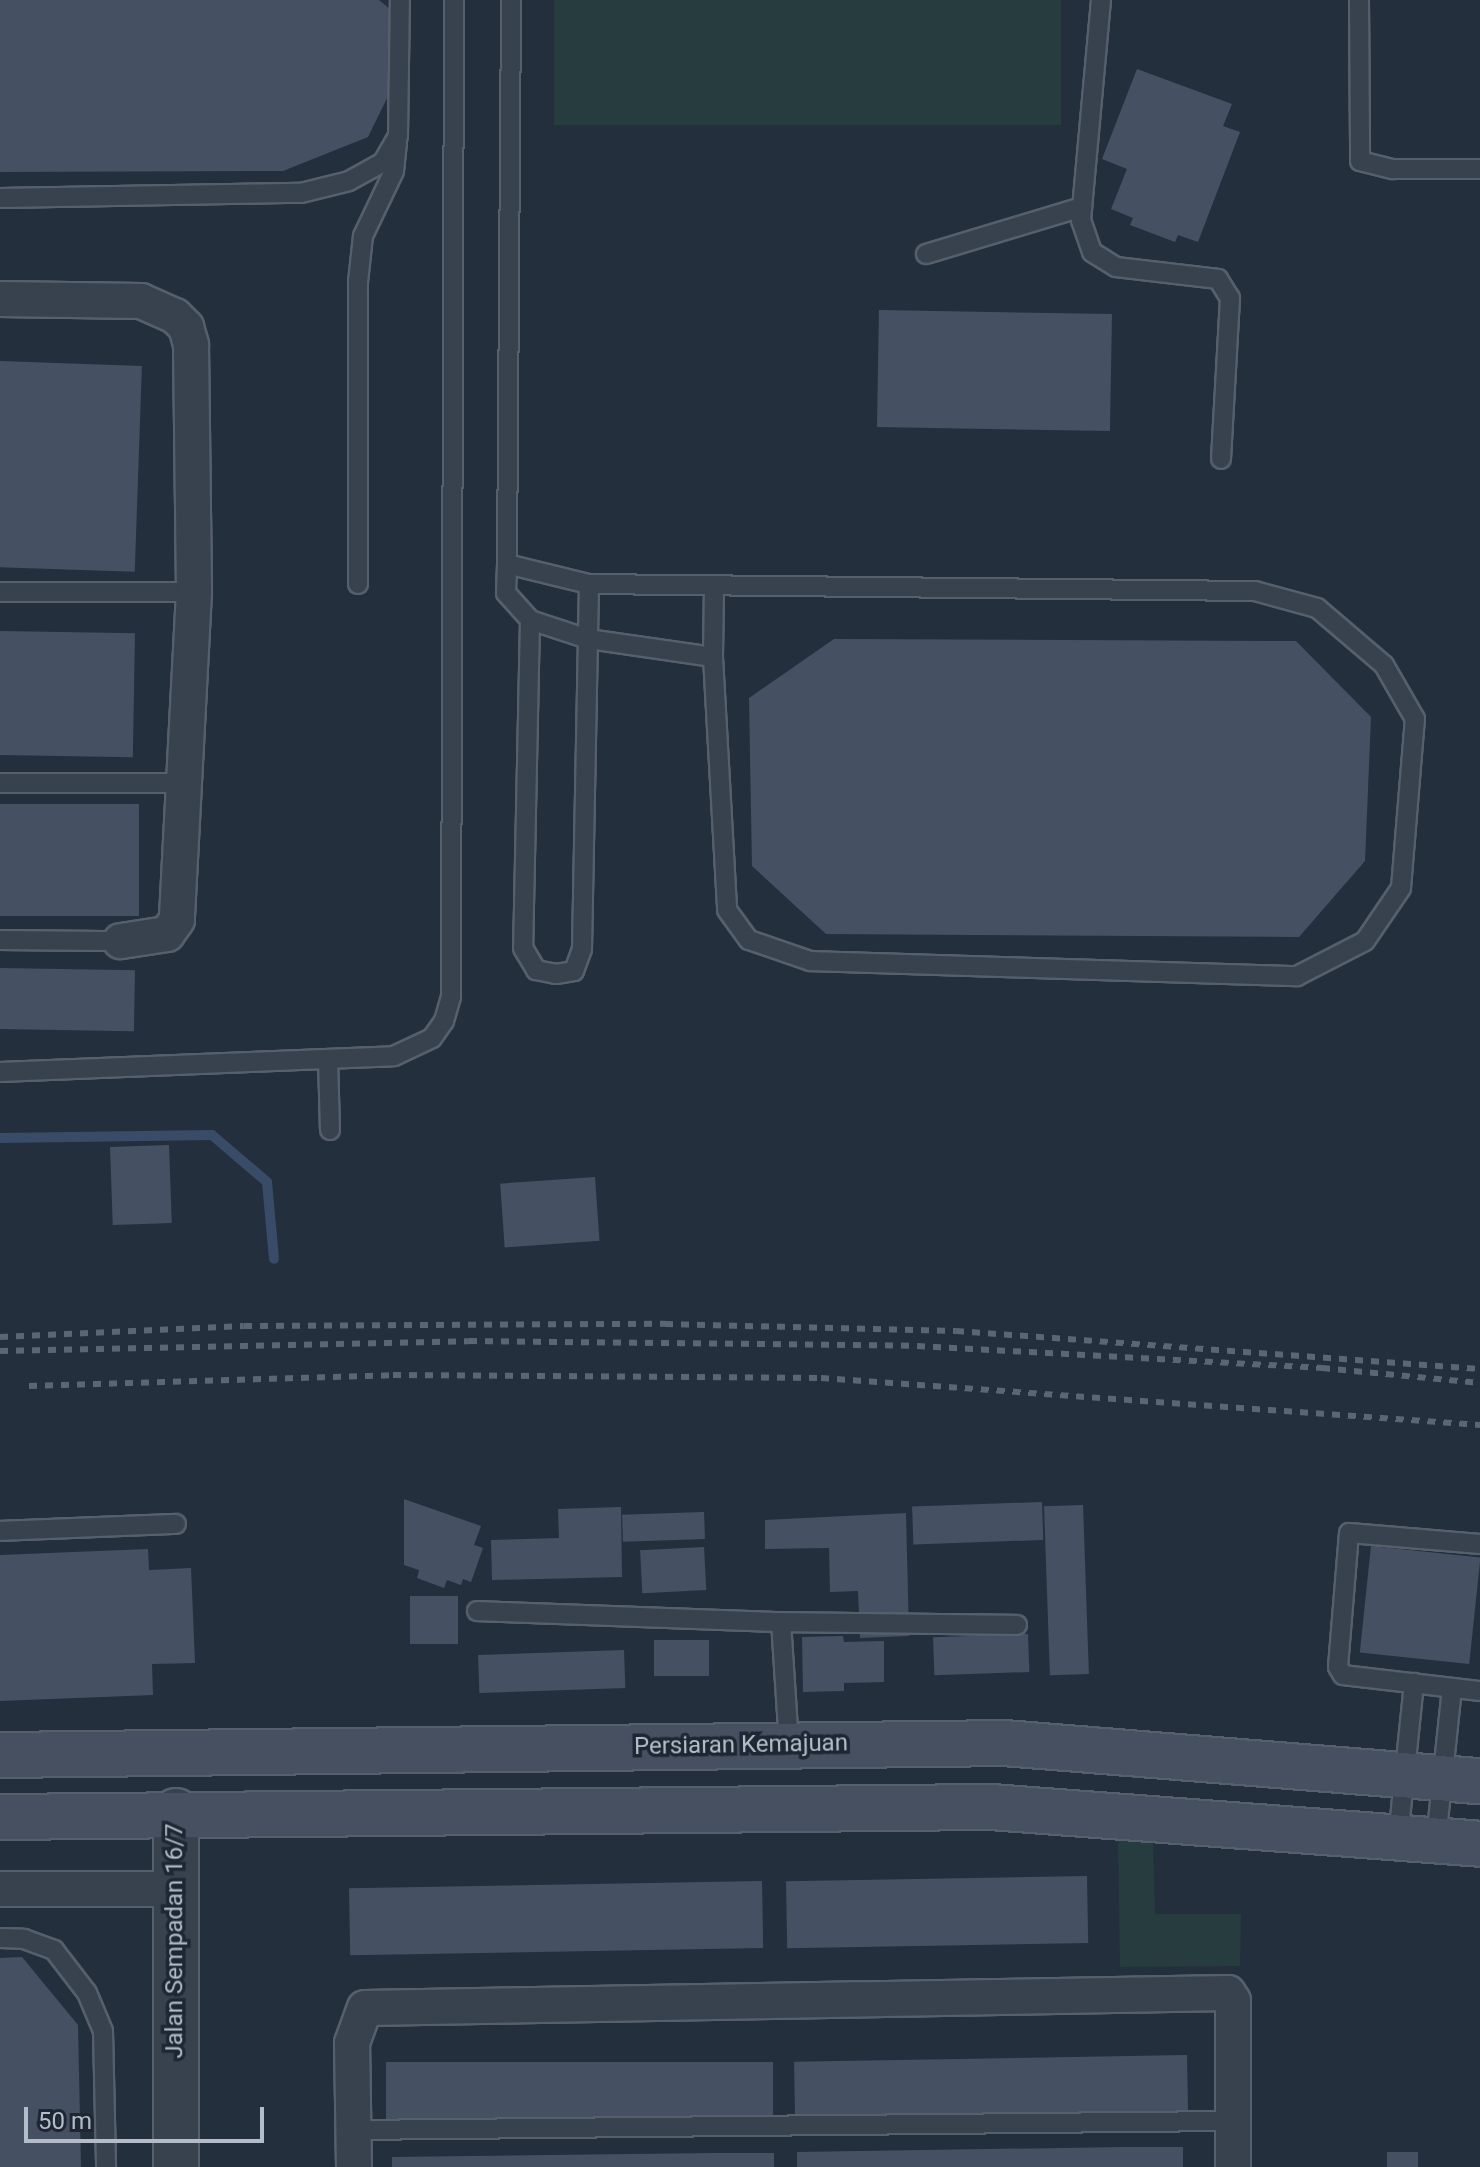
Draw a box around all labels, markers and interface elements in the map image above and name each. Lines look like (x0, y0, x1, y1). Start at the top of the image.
street label: Persiaran Kemajuan (634, 1729, 848, 1761)
street label: Jalan Sempadan 16/7 (161, 1823, 189, 2059)
scale bar (28, 2091, 268, 2141)
text: 50 m (38, 2107, 92, 2135)

